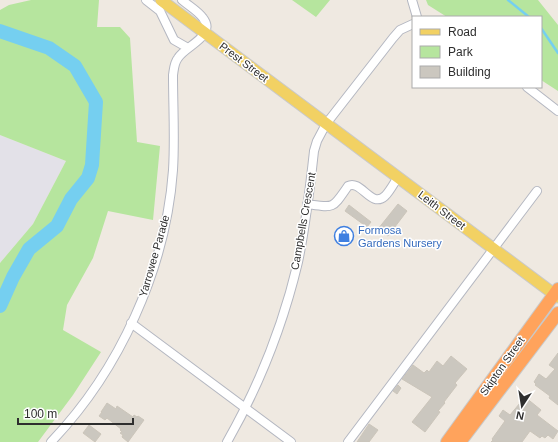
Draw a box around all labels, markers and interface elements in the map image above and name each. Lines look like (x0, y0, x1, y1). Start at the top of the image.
legend (412, 16, 542, 88)
text: Road (448, 25, 477, 39)
street label: Prest Street (217, 40, 271, 84)
text: Park (448, 45, 474, 59)
text: Building (448, 65, 491, 79)
street label: Campbells Crescent (288, 171, 318, 271)
street label: Leith Street (416, 188, 468, 232)
street label: Yarrowee Parade (137, 214, 171, 298)
place label: Formosa Gardens Nursery (358, 224, 442, 249)
shop icon: Formosa Gardens Nursery (333, 225, 355, 247)
street label: Skipton Street (477, 334, 527, 398)
north arrow (502, 386, 542, 426)
scale bar (18, 400, 133, 426)
text: 100 m (24, 407, 57, 421)
text: N (515, 409, 525, 422)

